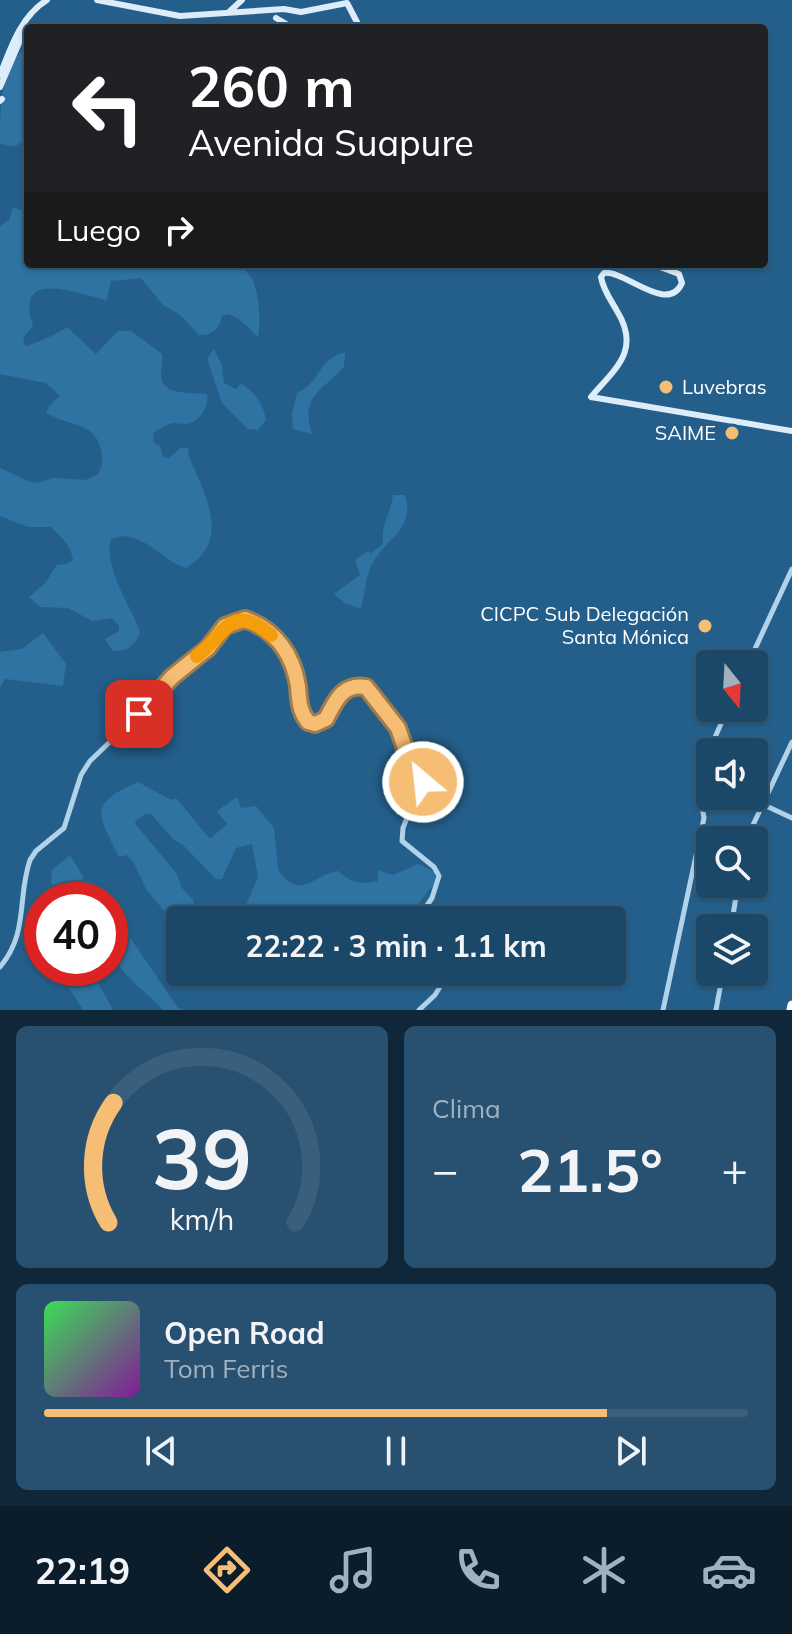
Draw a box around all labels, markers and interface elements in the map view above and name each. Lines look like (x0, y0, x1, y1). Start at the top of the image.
text: 260 m (188, 51, 355, 121)
icon: left (56, 56, 160, 160)
text: Avenida Suapure (188, 120, 474, 165)
icon: right (157, 208, 201, 252)
text: Luego (56, 211, 141, 249)
place label: Luvebras (682, 374, 767, 399)
marker: Luvebras (657, 378, 675, 396)
place label: SAIME (655, 420, 716, 445)
marker: SAIME (723, 424, 741, 442)
place label: CICPC Sub Delegación Santa Mónica (480, 601, 689, 649)
marker: CICPC Sub Delegación Santa Mónica (696, 617, 714, 635)
north arrow (696, 650, 768, 722)
map controls (696, 650, 768, 986)
pin (105, 680, 173, 748)
icon: arrive (117, 692, 161, 736)
button: sound (696, 738, 768, 810)
position arrow (381, 740, 465, 824)
button: search (696, 826, 768, 898)
speed limit sign: 40 (24, 882, 128, 986)
button: layers (696, 914, 768, 986)
text: 22:22 · 3 min · 1.1 km (245, 927, 547, 965)
text: Clima (432, 1092, 501, 1125)
text: 39 (152, 1105, 252, 1210)
text: 21.5° (517, 1132, 663, 1207)
text: − (432, 1142, 458, 1197)
text: + (722, 1142, 748, 1197)
text: km/h (170, 1201, 234, 1237)
text: Open Road (164, 1314, 325, 1352)
text: Tom Ferris (164, 1352, 288, 1385)
icon: previous (139, 1429, 183, 1473)
icon: pause (374, 1429, 418, 1473)
icon: next (609, 1429, 653, 1473)
icon: directions (199, 1542, 255, 1598)
icon: music (325, 1542, 381, 1598)
icon: phone (450, 1542, 506, 1598)
icon: climate (576, 1542, 632, 1598)
icon: car (701, 1542, 757, 1598)
text: 22:19 (35, 1548, 130, 1593)

